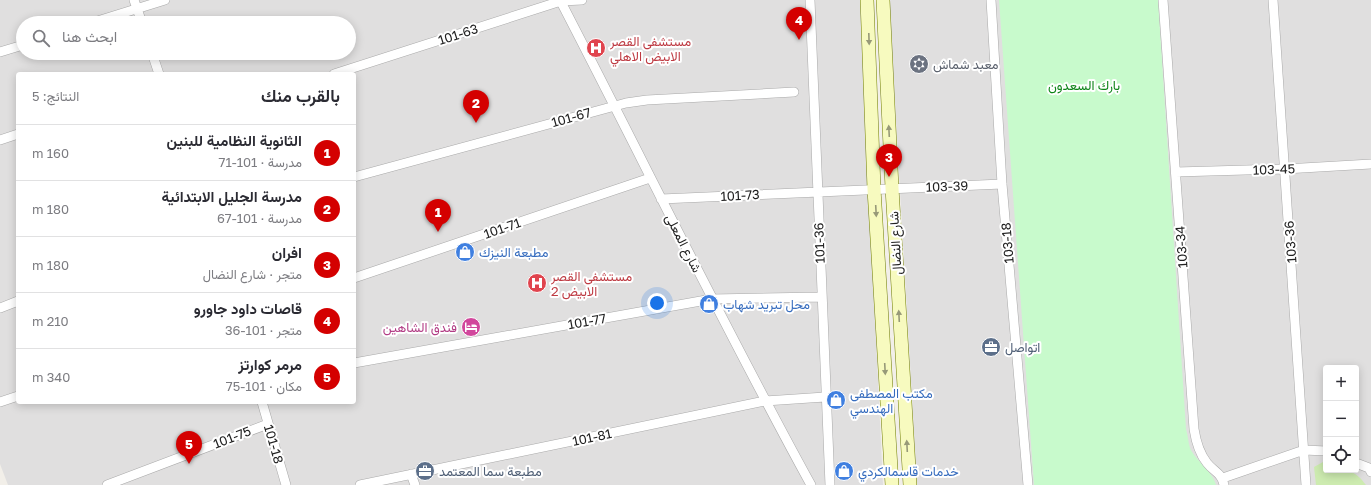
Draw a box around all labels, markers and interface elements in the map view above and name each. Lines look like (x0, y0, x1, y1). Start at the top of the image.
pin: 4 (786, 7, 812, 40)
search box (16, 16, 356, 60)
street label: 101-63 (436, 20, 480, 48)
icon: search (30, 27, 52, 49)
text: ابحث هنا (62, 27, 117, 45)
place label: مستشفى القصر الابيض الاهلي (609, 33, 691, 67)
one-way arrow (865, 33, 872, 45)
hospital icon: مستشفى القصر الابيض الاهلي (585, 37, 607, 59)
synagogue icon: معبد شماش (908, 53, 930, 75)
place label: معبد شماش (933, 56, 999, 73)
park label: بارك السعدون (1048, 77, 1120, 94)
text: بالقرب منك (261, 85, 340, 106)
text: النتائج: 5 (32, 88, 79, 104)
pin: 2 (463, 90, 489, 123)
street label: 101-67 (549, 104, 593, 130)
one-way arrow (886, 124, 892, 137)
text: الثانوية النظامية للبنين (167, 131, 302, 149)
pin: 3 (876, 144, 902, 177)
text: 160 m (32, 145, 69, 161)
text: 1 (324, 145, 330, 161)
text: مدرسة · 101-71 (219, 154, 302, 170)
street label: 103-45 (1253, 160, 1295, 178)
street label: 103-39 (926, 177, 969, 195)
street label: 101-73 (720, 186, 760, 204)
text: مدرسة الجليل الابتدائية (162, 187, 302, 205)
pin: 1 (425, 199, 451, 232)
text: 180 m (32, 201, 69, 217)
text: 2 (323, 201, 331, 217)
one-way arrow (872, 205, 879, 217)
text: مدرسة · 101-67 (217, 210, 302, 226)
street label: شارع المعلى (661, 211, 706, 276)
street label: شارع النضال (885, 211, 907, 275)
street label: 101-71 (481, 214, 523, 242)
street label: 103-36 (1281, 220, 1299, 264)
street label: 101-36 (810, 222, 828, 264)
street label: 103-18 (997, 222, 1017, 264)
street label: 103-34 (1172, 225, 1190, 269)
shop icon: مطبعة النيزك (454, 241, 476, 263)
text: افران (272, 243, 302, 261)
place label: مطبعة النيزك (479, 244, 549, 261)
text: 180 m (32, 257, 69, 273)
text: 3 (323, 257, 331, 273)
text: متجر · شارع النضال (203, 266, 302, 282)
place label: مستشفى القصر الابيض 2 (550, 268, 632, 300)
hospital icon: مستشفى القصر الابيض 2 (526, 272, 548, 294)
your location (647, 293, 667, 313)
shop icon: محل تبريد شهاب (698, 293, 720, 315)
place label: محل تبريد شهاب (723, 296, 810, 313)
text: قاصات داود جاورو (194, 299, 302, 317)
street label: 101-77 (567, 310, 608, 332)
one-way arrow (896, 310, 903, 322)
text: 210 m (32, 313, 69, 329)
text: 4 (323, 313, 331, 329)
hotel icon: فندق الشاهين (460, 316, 482, 338)
place label: فندق الشاهين (383, 319, 457, 336)
text: متجر · 101-36 (225, 322, 302, 338)
office icon: اتواصل (980, 336, 1002, 358)
place label: اتواصل (1005, 339, 1040, 356)
text: مرمر كوارتز (238, 355, 302, 373)
one-way arrow (882, 363, 888, 376)
map controls (1323, 365, 1359, 473)
button: + (1323, 365, 1359, 401)
text: 340 m (32, 369, 70, 385)
text: 5 (323, 369, 331, 385)
text: مكان · 101-75 (226, 378, 302, 394)
place label: مكتب المصطفى الهندسي (850, 385, 933, 419)
shop icon: مكتب المصطفى الهندسي (825, 389, 847, 411)
button: − (1323, 401, 1359, 437)
street label: 101-75 (211, 422, 253, 452)
street label: 101-18 (261, 423, 287, 465)
street label: 101-81 (571, 425, 613, 449)
pin: 5 (176, 431, 202, 464)
button: locate (1323, 437, 1359, 473)
one-way arrow (904, 440, 911, 452)
office icon: مطبعة سما المعتمد (414, 460, 436, 482)
shop icon: خدمات قاسمالكردي (833, 460, 855, 482)
place label: مطبعة سما المعتمد (439, 463, 542, 479)
place label: خدمات قاسمالكردي (858, 463, 959, 482)

